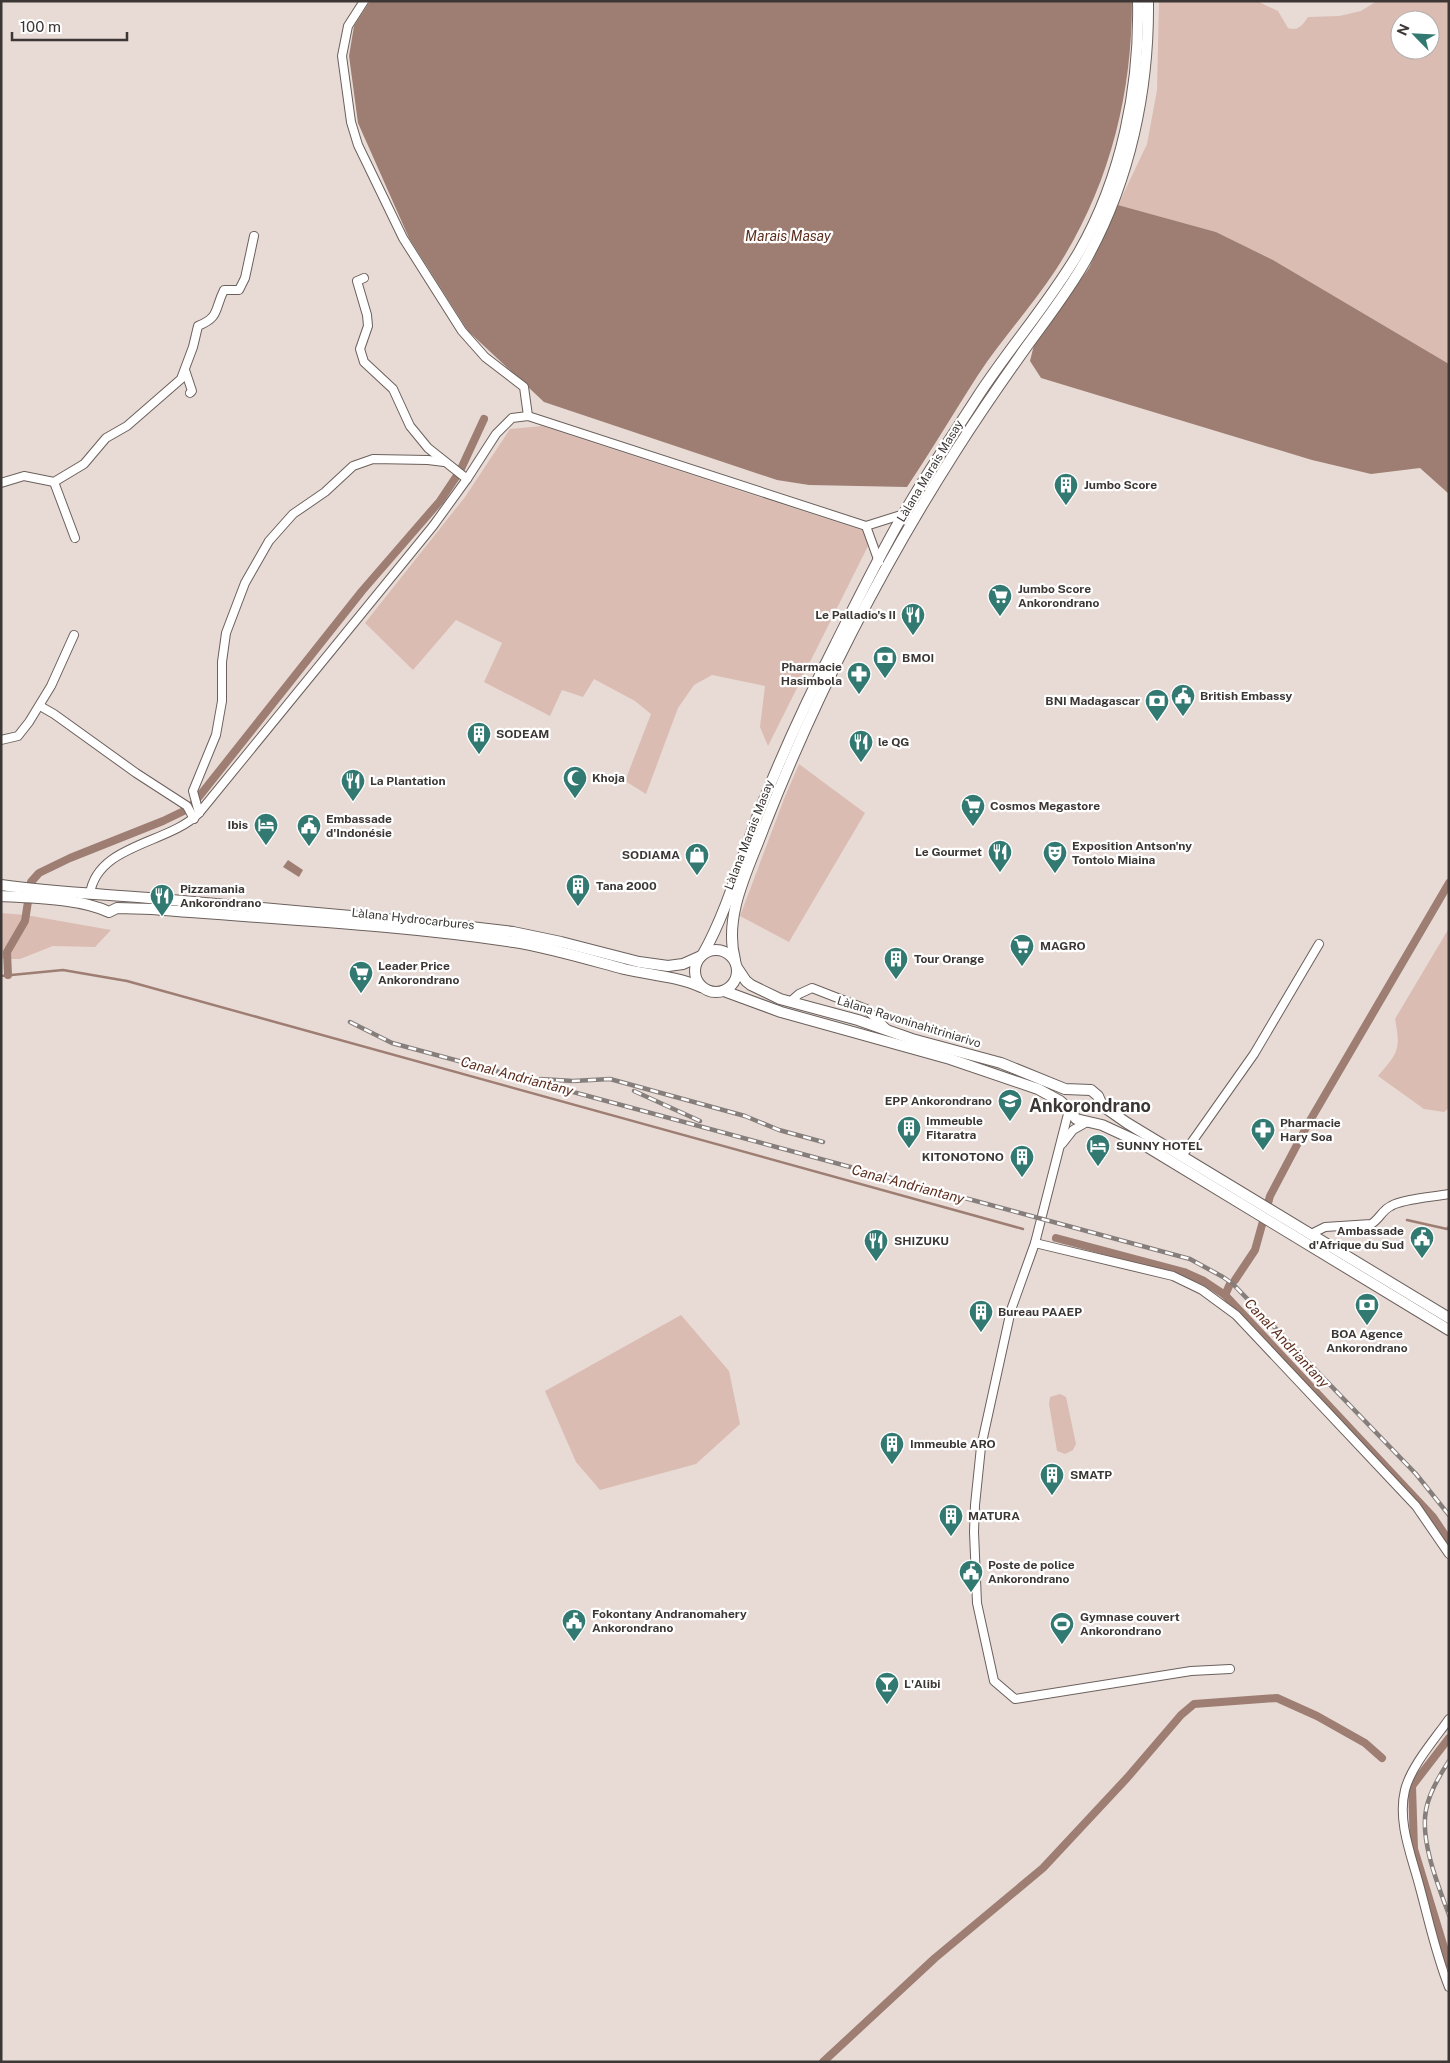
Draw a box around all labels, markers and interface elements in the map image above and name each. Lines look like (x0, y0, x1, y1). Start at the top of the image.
scale bar (12, 10, 128, 42)
north arrow (1390, 10, 1440, 60)
text: 100 m (20, 18, 61, 35)
text: N (1394, 21, 1413, 38)
water label: Marais Masay (745, 228, 832, 244)
street label: Làlana Marais Masay (894, 417, 966, 524)
building icon: Jumbo Score (1053, 472, 1079, 506)
place label: Jumbo Score (1084, 478, 1157, 492)
place label: Jumbo Score Ankorondrano (1018, 582, 1099, 610)
supermarket icon: Jumbo Score Ankorondrano (987, 583, 1013, 617)
restaurant icon: Le Palladio's II (900, 602, 926, 636)
place label: Le Palladio's II (815, 608, 896, 622)
bank icon: BMOI (872, 645, 898, 679)
place label: BMOI (902, 651, 934, 665)
place label: Pharmacie Hasimbola (781, 660, 842, 688)
pharmacy icon: Pharmacie Hasimbola (846, 661, 872, 695)
public building icon: British Embassy (1170, 683, 1196, 717)
bank icon: BNI Madagascar (1144, 688, 1170, 722)
place label: British Embassy (1200, 689, 1293, 703)
place label: BNI Madagascar (1045, 694, 1140, 708)
building icon: SODEAM (466, 721, 492, 755)
place label: SODEAM (496, 727, 549, 741)
restaurant icon: le QG (848, 729, 874, 763)
place label: le QG (878, 735, 909, 749)
mosque icon: Khoja (562, 765, 588, 799)
restaurant icon: La Plantation (340, 768, 366, 802)
place label: Khoja (592, 771, 625, 785)
place label: La Plantation (370, 774, 446, 788)
street label: Làlana Marais Masay (722, 778, 777, 892)
supermarket icon: Cosmos Megastore (960, 793, 986, 827)
place label: Cosmos Megastore (990, 799, 1100, 813)
hotel icon: Ibis (253, 812, 279, 846)
place label: Embassade d'Indonésie (326, 812, 392, 840)
public building icon: Embassade d'Indonésie (296, 813, 322, 847)
place label: Ibis (227, 818, 248, 832)
restaurant icon: Le Gourmet (987, 839, 1013, 873)
place label: Exposition Antson'ny Tontolo Miaina (1072, 839, 1192, 867)
theatre icon: Exposition Antson'ny Tontolo Miaina (1042, 840, 1068, 874)
shop icon: SODIAMA (684, 842, 710, 876)
place label: Le Gourmet (915, 845, 982, 859)
place label: SODIAMA (622, 848, 680, 862)
building icon: Tana 2000 (565, 873, 591, 907)
place label: Tana 2000 (596, 879, 657, 893)
place label: Pizzamania Ankorondrano (180, 882, 261, 910)
restaurant icon: Pizzamania Ankorondrano (149, 883, 175, 917)
street label: Làlana Hydrocarbures (351, 906, 475, 932)
supermarket icon: MAGRO (1009, 933, 1035, 967)
place label: MAGRO (1040, 939, 1086, 953)
building icon: Tour Orange (883, 946, 909, 980)
place label: Tour Orange (914, 952, 984, 966)
place label: Leader Price Ankorondrano (378, 959, 459, 987)
supermarket icon: Leader Price Ankorondrano (348, 960, 374, 994)
street label: Làlana Ravoninahitriniarivo (835, 993, 983, 1051)
water label: Canal Andriantany (459, 1053, 576, 1099)
school or university icon: EPP Ankorondrano (997, 1088, 1023, 1122)
place label: EPP Ankorondrano (885, 1094, 992, 1108)
district label: Ankorondrano (1029, 1095, 1151, 1116)
place label: Immeuble Fitaratra (926, 1114, 983, 1142)
building icon: Immeuble Fitaratra (896, 1115, 922, 1149)
place label: Pharmacie Hary Soa (1280, 1116, 1341, 1144)
pharmacy icon: Pharmacie Hary Soa (1250, 1117, 1276, 1151)
hotel icon: SUNNY HOTEL (1085, 1133, 1111, 1167)
place label: SUNNY HOTEL (1116, 1139, 1203, 1153)
building icon: KITONOTONO (1009, 1144, 1035, 1178)
place label: KITONOTONO (922, 1150, 1004, 1164)
water label: Canal Andriantany (850, 1161, 967, 1207)
place label: Ambassade d'Afrique du Sud (1309, 1224, 1404, 1252)
public building icon: Ambassade d'Afrique du Sud (1409, 1225, 1435, 1259)
restaurant icon: SHIZUKU (863, 1228, 889, 1262)
place label: SHIZUKU (894, 1234, 949, 1248)
bank icon: BOA Agence Ankorondrano (1354, 1292, 1380, 1326)
water label: Canal Andriantany (1242, 1295, 1333, 1392)
building icon: Bureau PAAEP (968, 1299, 994, 1333)
place label: Bureau PAAEP (998, 1305, 1082, 1319)
place label: BOA Agence Ankorondrano (1326, 1327, 1408, 1355)
building icon: Immeuble ARO (879, 1431, 905, 1465)
place label: Immeuble ARO (910, 1437, 996, 1451)
building icon: SMATP (1039, 1462, 1065, 1496)
place label: SMATP (1070, 1468, 1112, 1482)
building icon: MATURA (938, 1503, 964, 1537)
place label: MATURA (968, 1509, 1020, 1523)
place label: Poste de police Ankorondrano (988, 1558, 1075, 1586)
public building icon: Poste de police Ankorondrano (958, 1559, 984, 1593)
place label: Fokontany Andranomahery Ankorondrano (592, 1607, 747, 1635)
public building icon: Fokontany Andranomahery Ankorondrano (561, 1608, 587, 1642)
place label: Gymnase couvert Ankorondrano (1080, 1610, 1180, 1638)
sports icon: Gymnase couvert Ankorondrano (1049, 1611, 1075, 1645)
bar icon: L'Alibi (874, 1671, 900, 1705)
place label: L'Alibi (904, 1677, 940, 1691)

